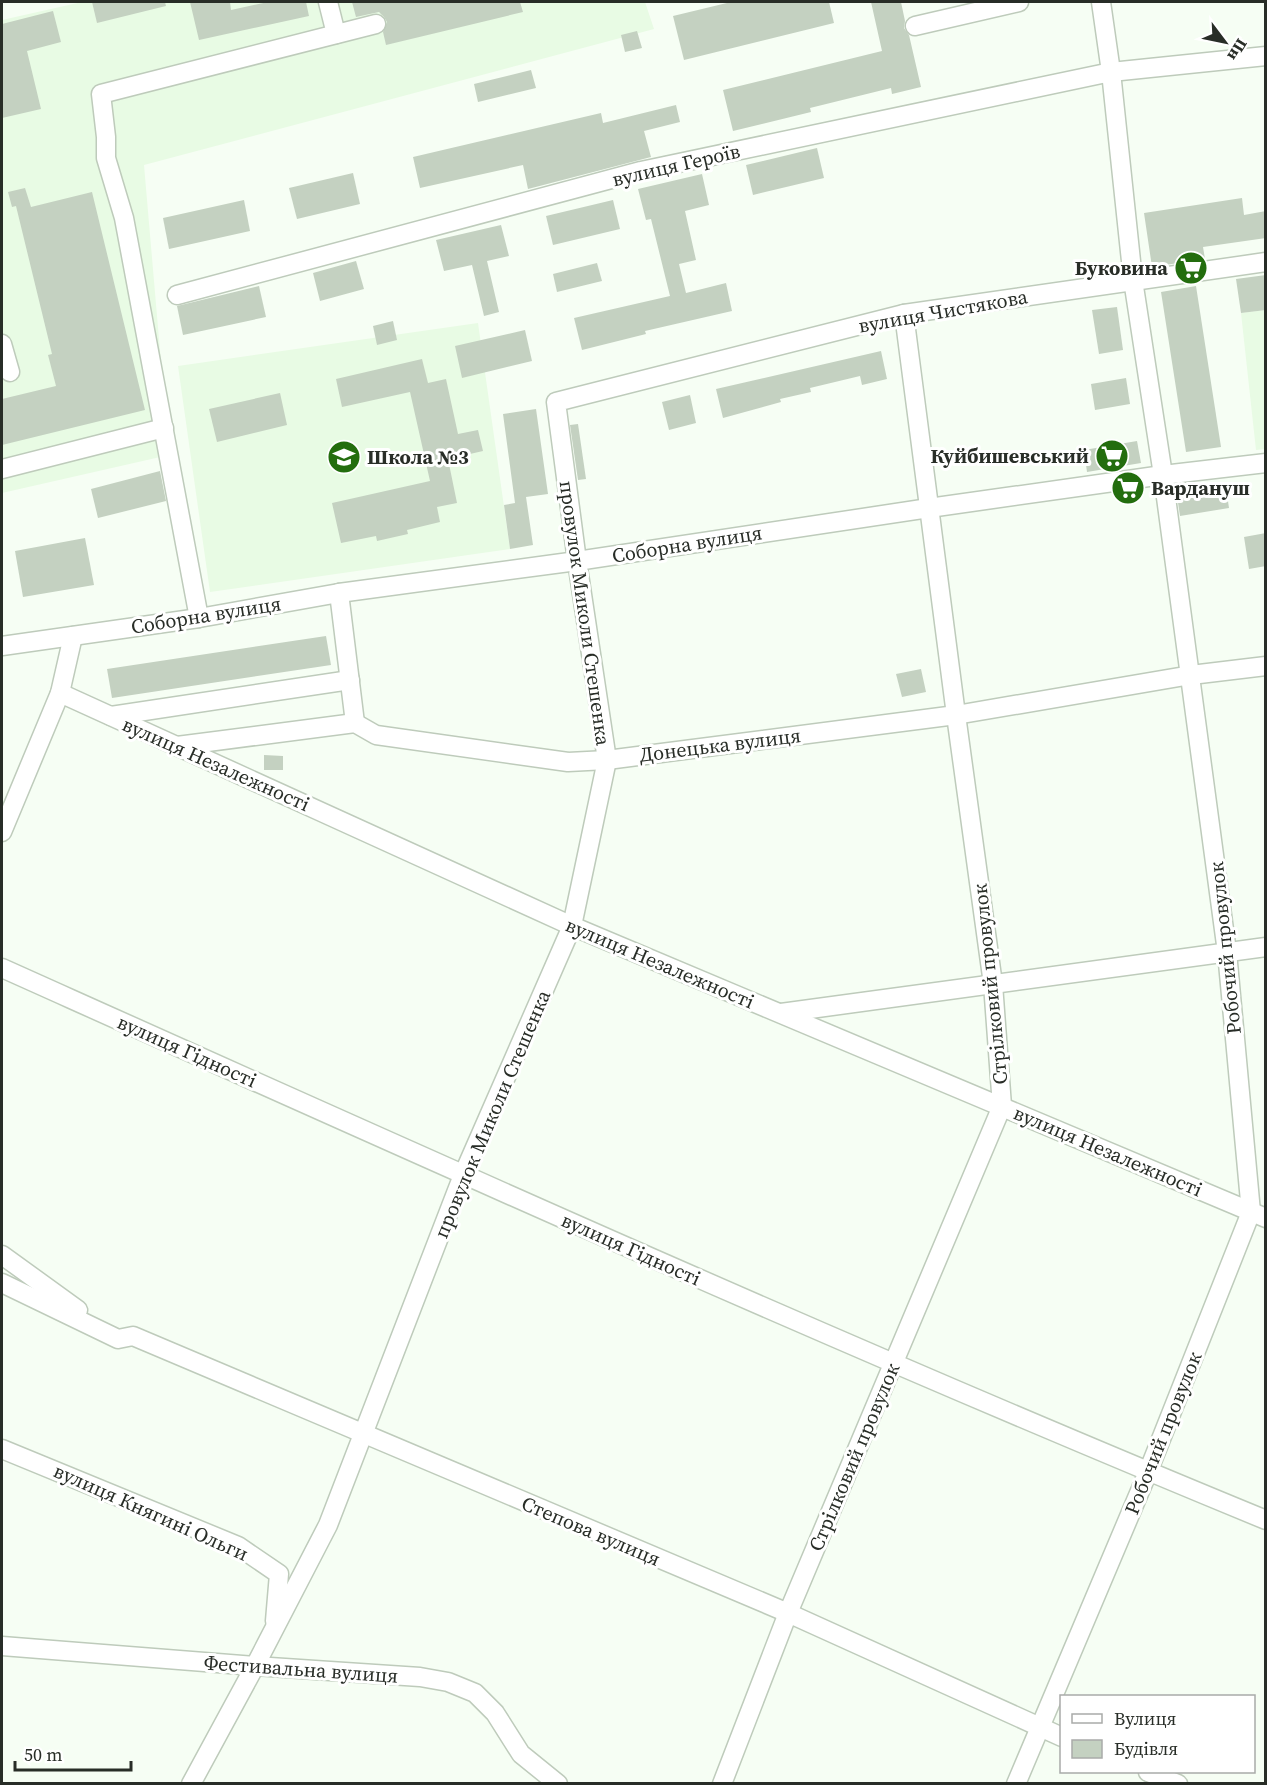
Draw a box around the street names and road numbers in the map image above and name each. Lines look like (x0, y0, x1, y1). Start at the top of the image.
street label: вулиця Героїв (609, 137, 743, 193)
street label: вулиця Чистякова (856, 282, 1031, 340)
street label: провулок Миколи Стешенка (553, 479, 618, 748)
street label: Соборна вулиця (610, 518, 764, 570)
street label: Соборна вулиця (129, 589, 283, 641)
street label: вулиця Незалежності (118, 710, 314, 818)
street label: Донецька вулиця (638, 721, 802, 769)
street label: Робочий провулок (1202, 860, 1248, 1036)
street label: Стрілковий провулок (966, 882, 1014, 1086)
street label: вулиця Незалежності (561, 911, 759, 1015)
street label: провулок Миколи Стешенка (427, 985, 557, 1242)
street label: вулиця Гідності (113, 1008, 261, 1094)
street label: вулиця Незалежності (1009, 1099, 1207, 1203)
street label: вулиця Гідності (557, 1206, 705, 1292)
street label: Робочий провулок (1118, 1347, 1208, 1519)
street label: Стрілковий провулок (802, 1359, 906, 1555)
street label: вулиця Княгині Ольги (49, 1456, 253, 1568)
street label: Степова вулиця (517, 1489, 665, 1573)
street label: Фестивальна вулиця (203, 1648, 399, 1690)

